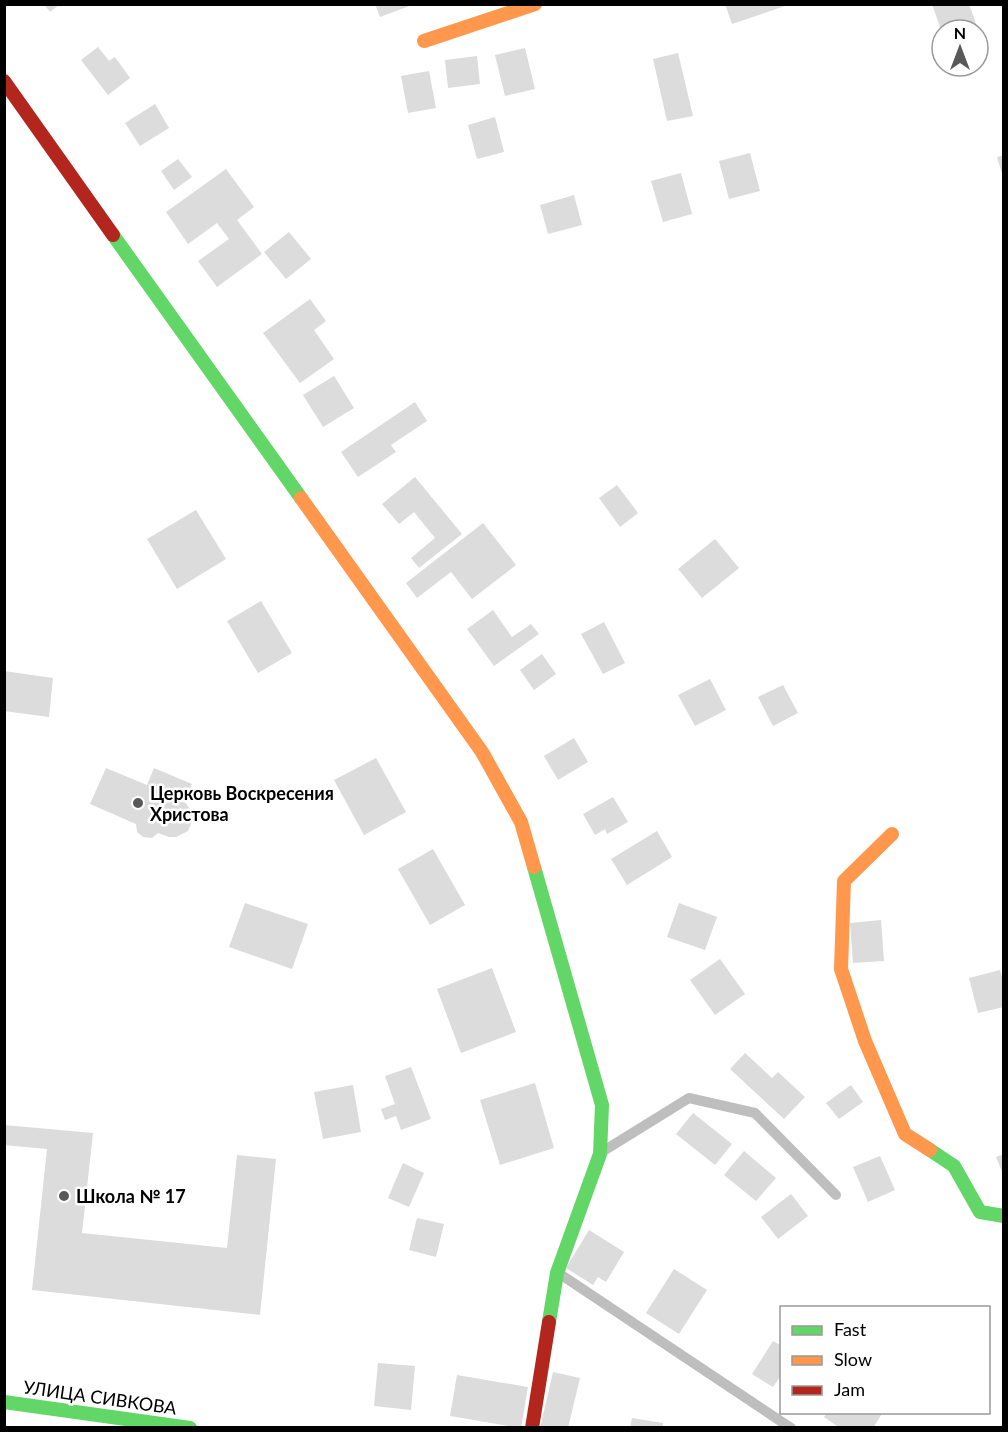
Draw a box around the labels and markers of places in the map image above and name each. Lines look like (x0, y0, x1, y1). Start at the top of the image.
place label: Церковь Воскресения Христова (150, 782, 334, 825)
marker: Церковь Воскресения Христова (131, 796, 145, 810)
place label: Школа № 17 (76, 1185, 186, 1207)
marker: Школа № 17 (57, 1189, 71, 1203)

